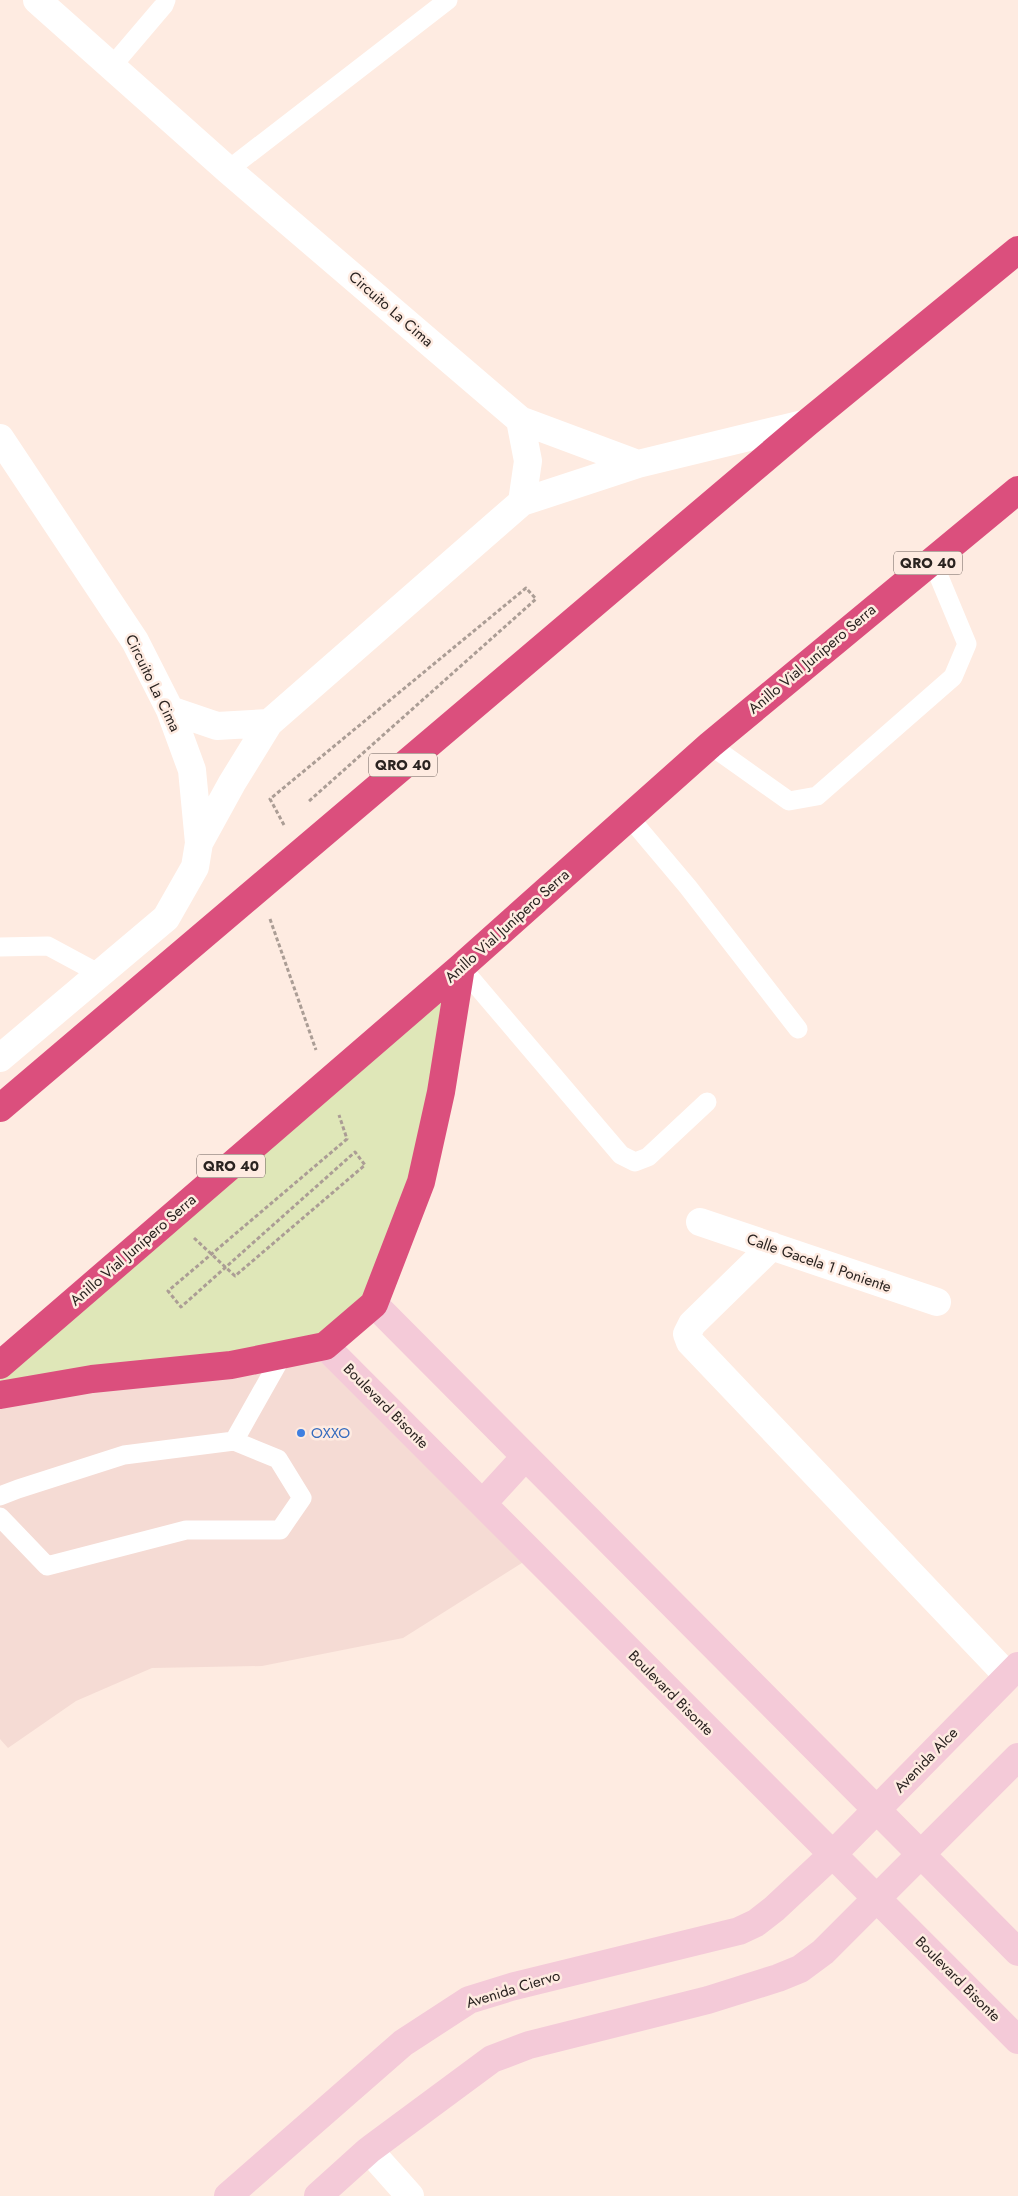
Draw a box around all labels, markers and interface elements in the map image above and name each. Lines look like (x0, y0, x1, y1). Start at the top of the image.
street label: Circuito La Cima (344, 266, 438, 352)
road number: QRO 40 (894, 552, 962, 574)
street label: Anillo Vial Junípero Serra (743, 599, 881, 719)
street label: Circuito La Cima (120, 631, 186, 735)
road number: QRO 40 (369, 754, 437, 776)
street label: Anillo Vial Junípero Serra (440, 864, 574, 988)
road number: QRO 40 (197, 1154, 265, 1178)
street label: Anillo Vial Junípero Serra (65, 1189, 201, 1311)
street label: Calle Gacela 1 Poniente (744, 1228, 894, 1298)
street label: Boulevard Bisonte (338, 1358, 434, 1454)
place label: OXXO (311, 1422, 350, 1444)
marker: OXXO (295, 1427, 307, 1439)
street label: Boulevard Bisonte (623, 1645, 719, 1741)
street label: Avenida Alce (889, 1722, 963, 1798)
street label: Boulevard Bisonte (910, 1931, 1006, 2027)
street label: Avenida Ciervo (463, 1964, 563, 2014)

